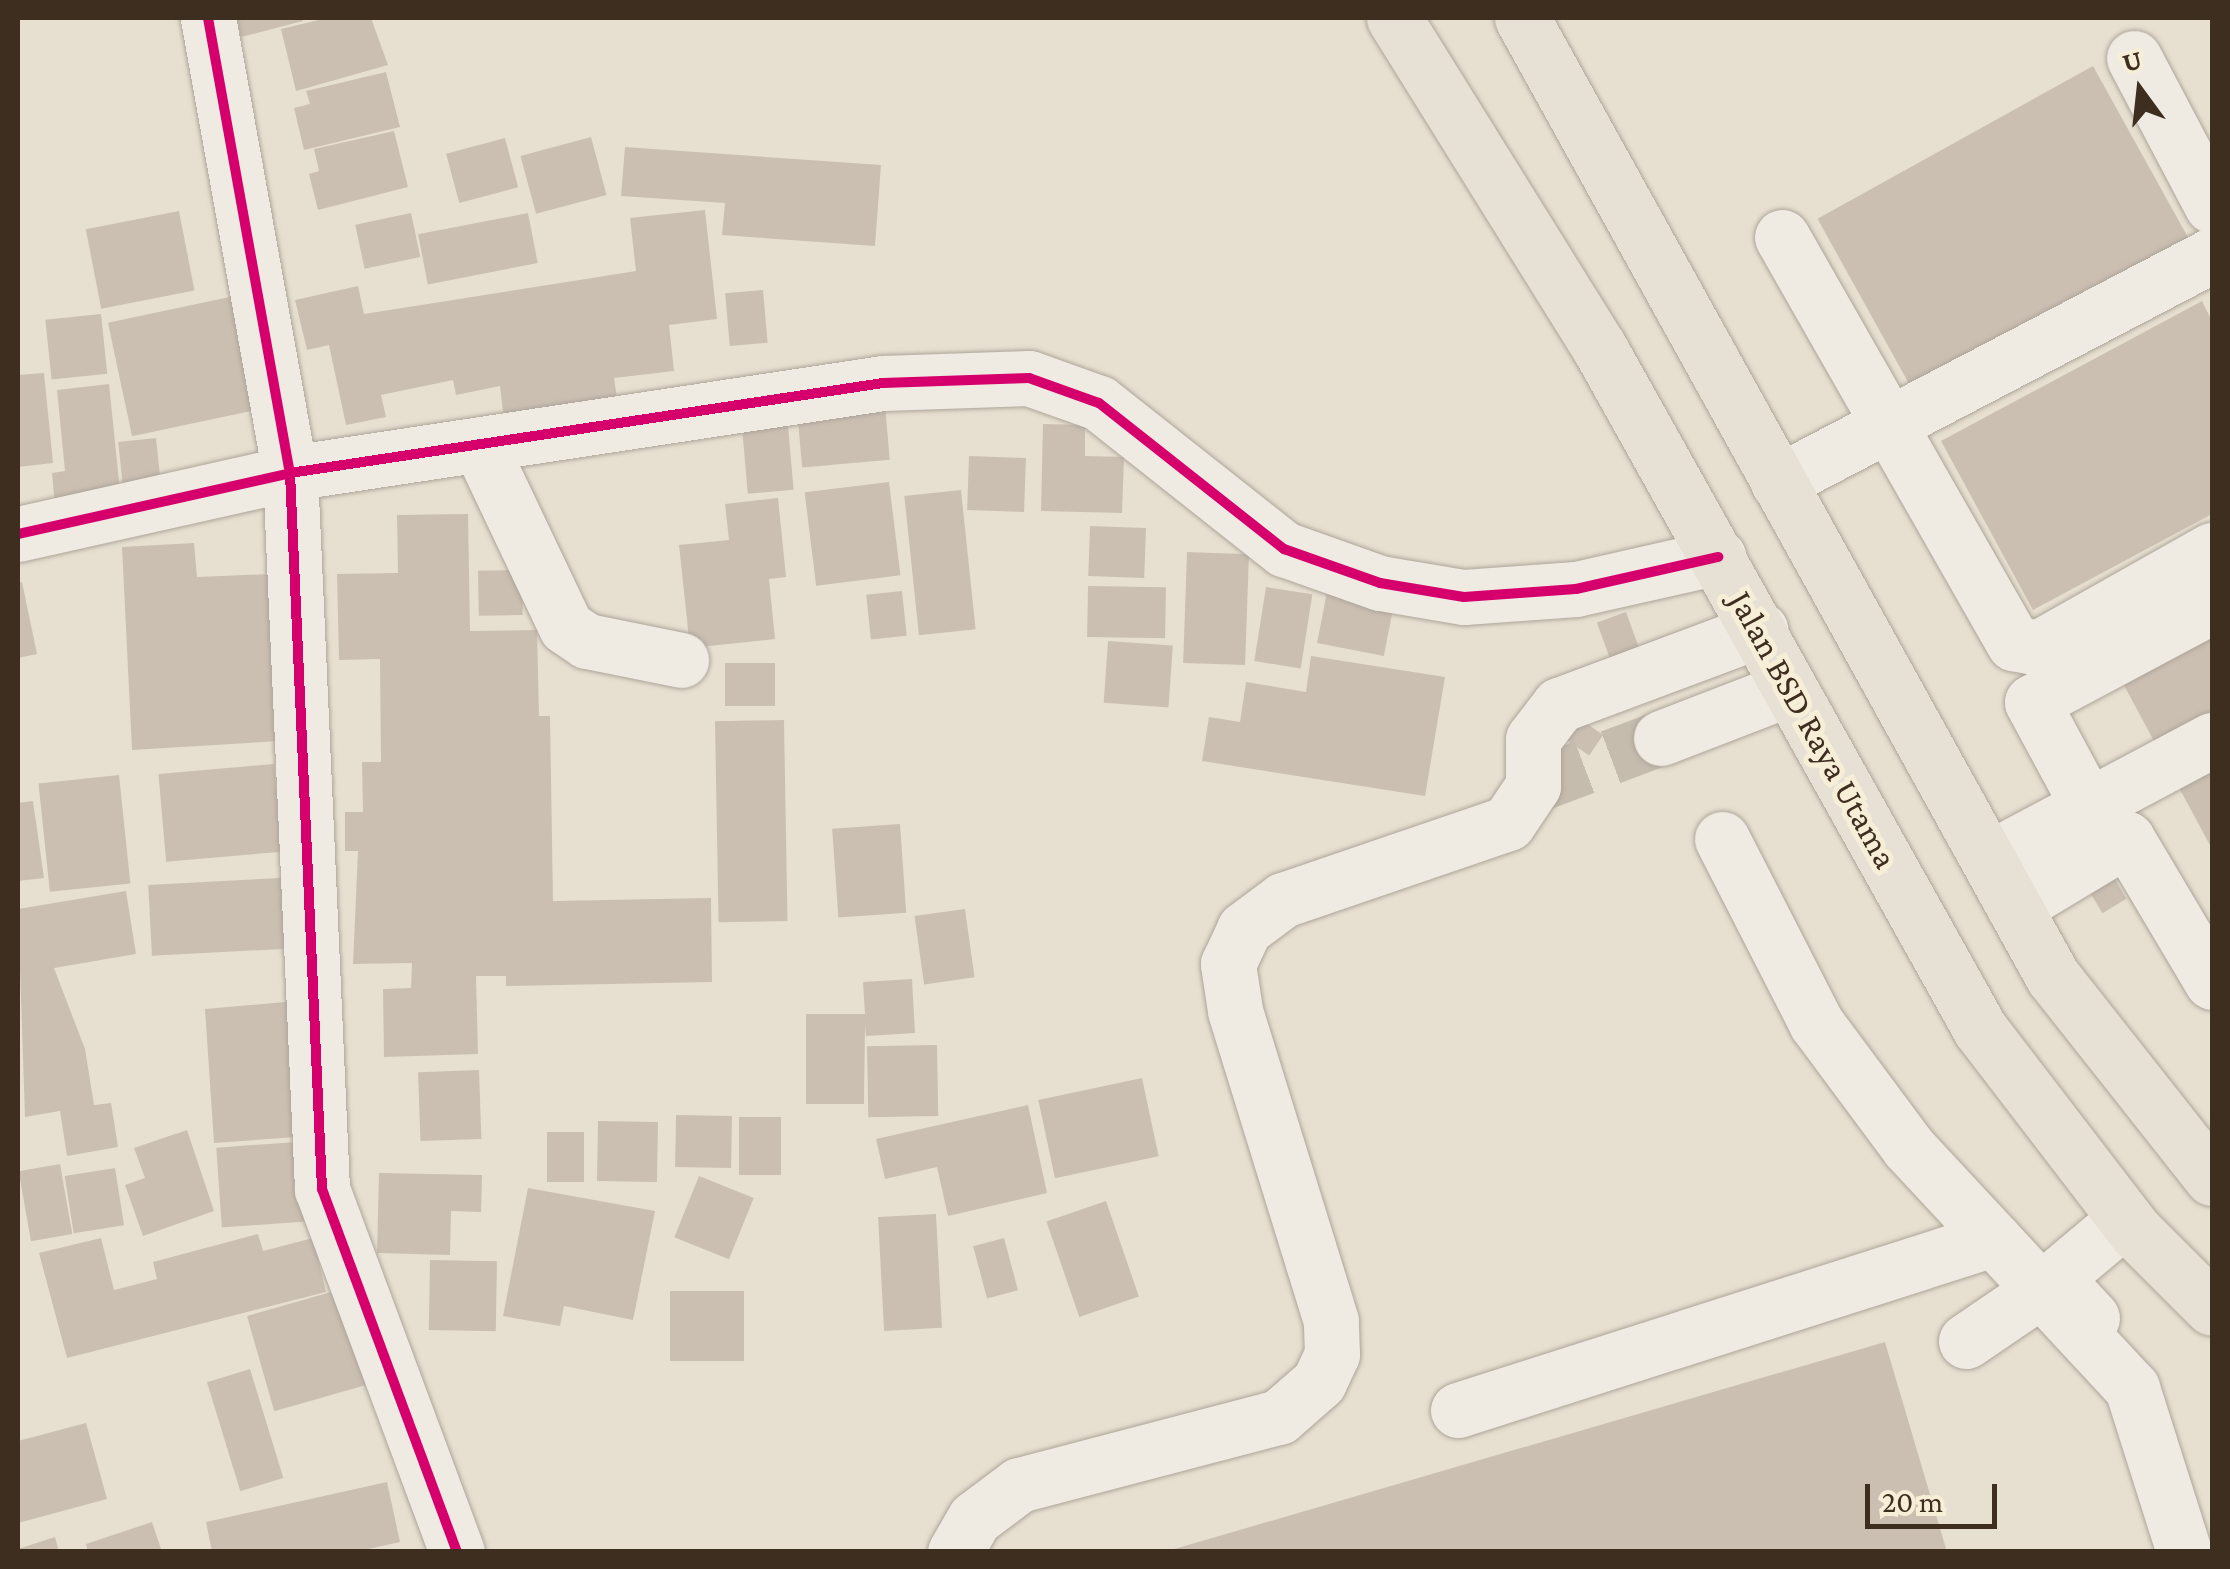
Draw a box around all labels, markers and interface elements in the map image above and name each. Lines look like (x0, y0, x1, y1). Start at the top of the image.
north arrow (2090, 40, 2190, 140)
text: U (2119, 43, 2145, 78)
street label: Jalan BSD Raya Utama (1719, 584, 1907, 876)
scale bar (1870, 1464, 2002, 1526)
text: 20 m (1882, 1485, 1943, 1518)

